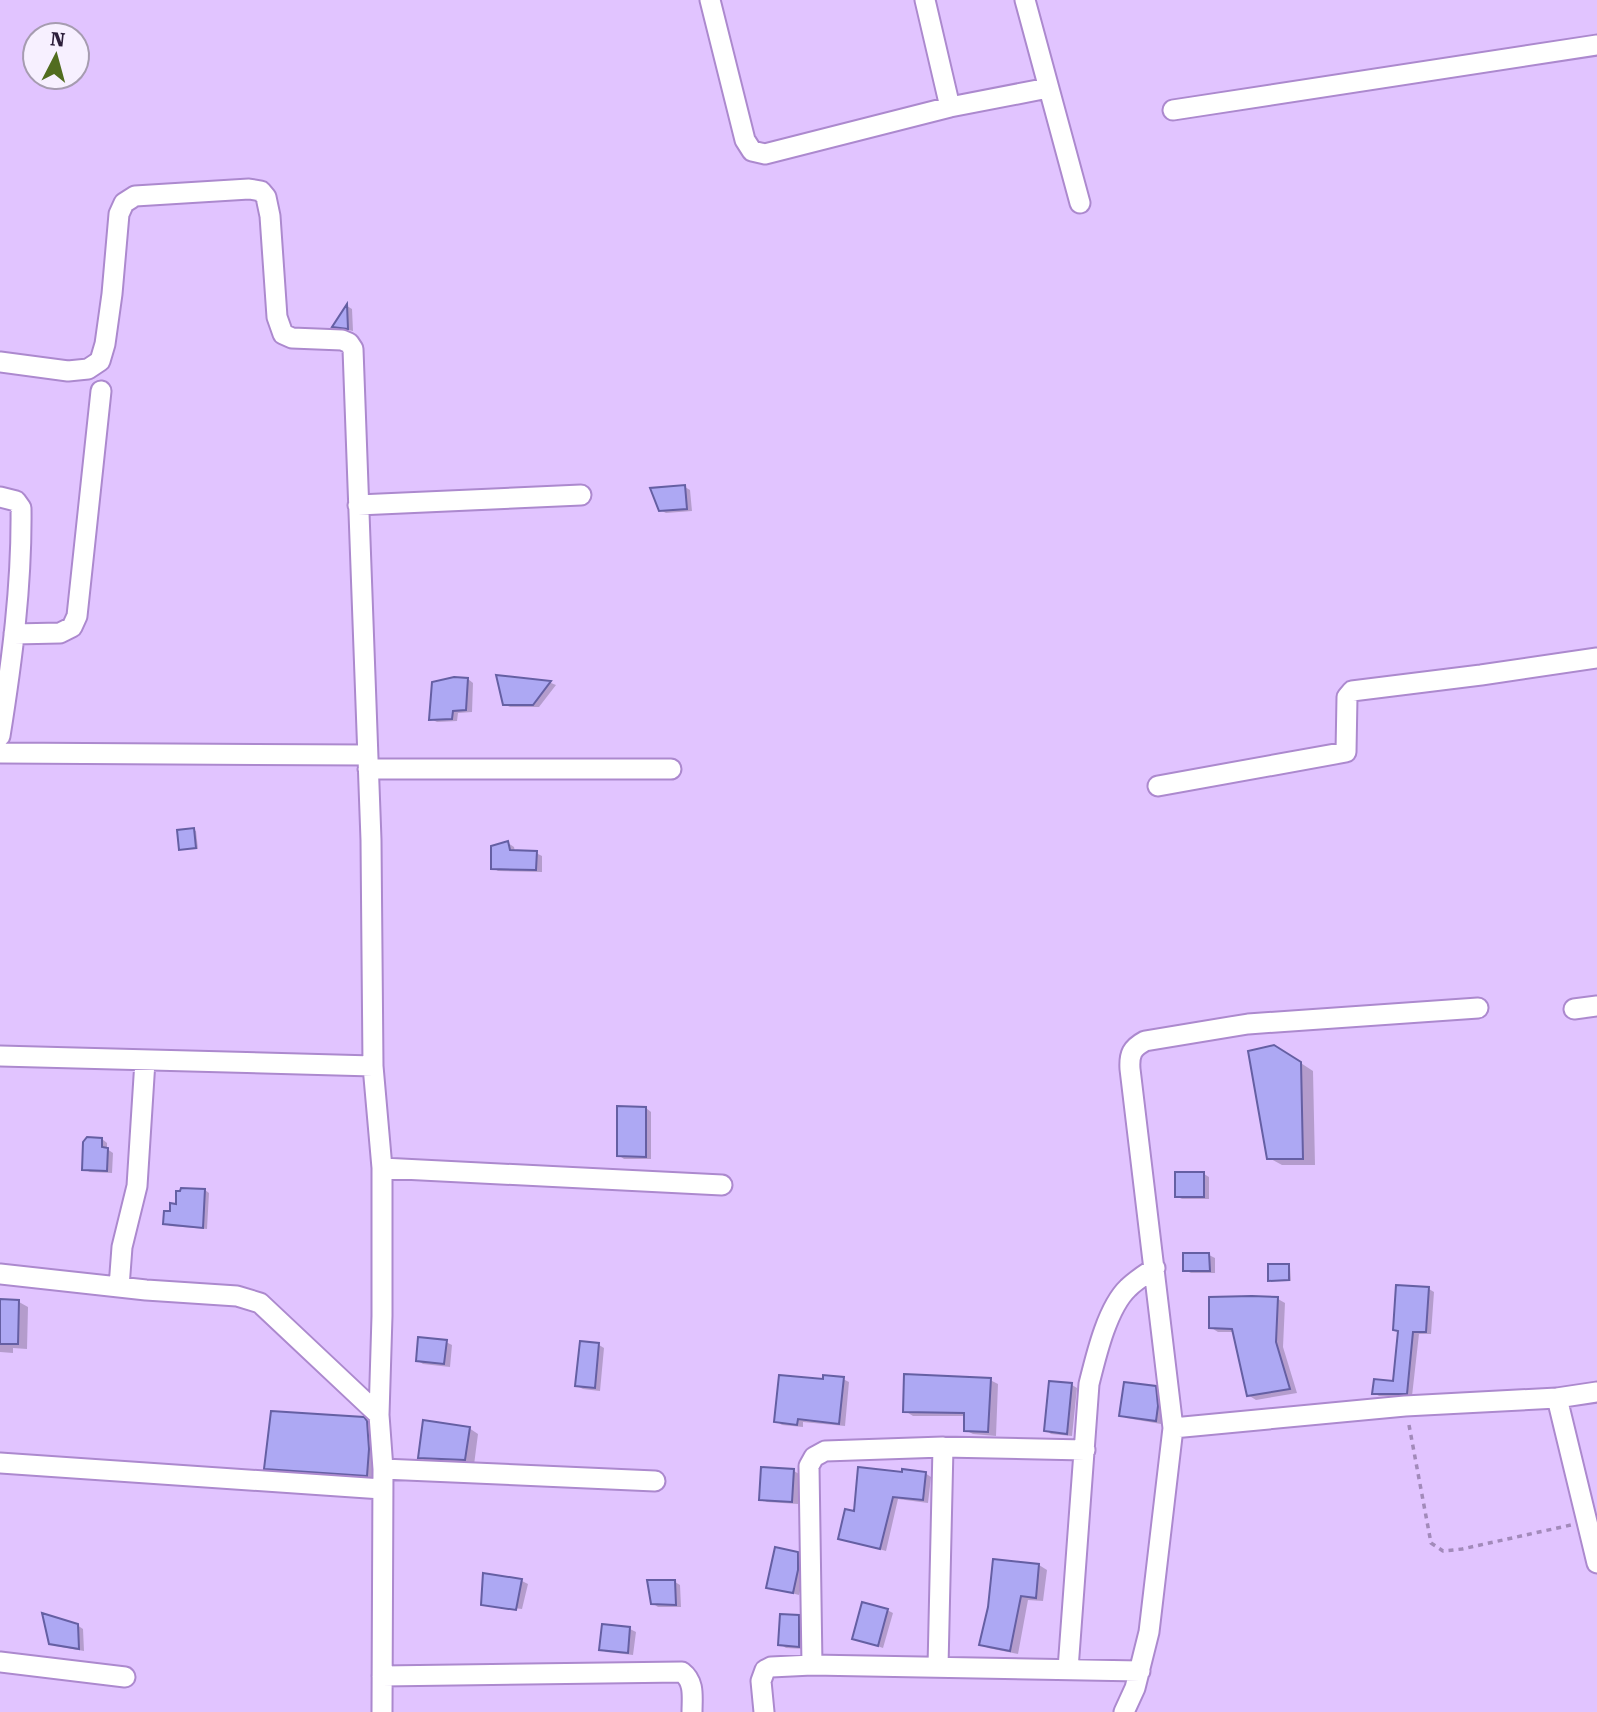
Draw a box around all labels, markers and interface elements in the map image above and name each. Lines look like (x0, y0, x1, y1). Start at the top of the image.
north arrow (21, 21, 91, 91)
text: N (49, 27, 67, 52)

